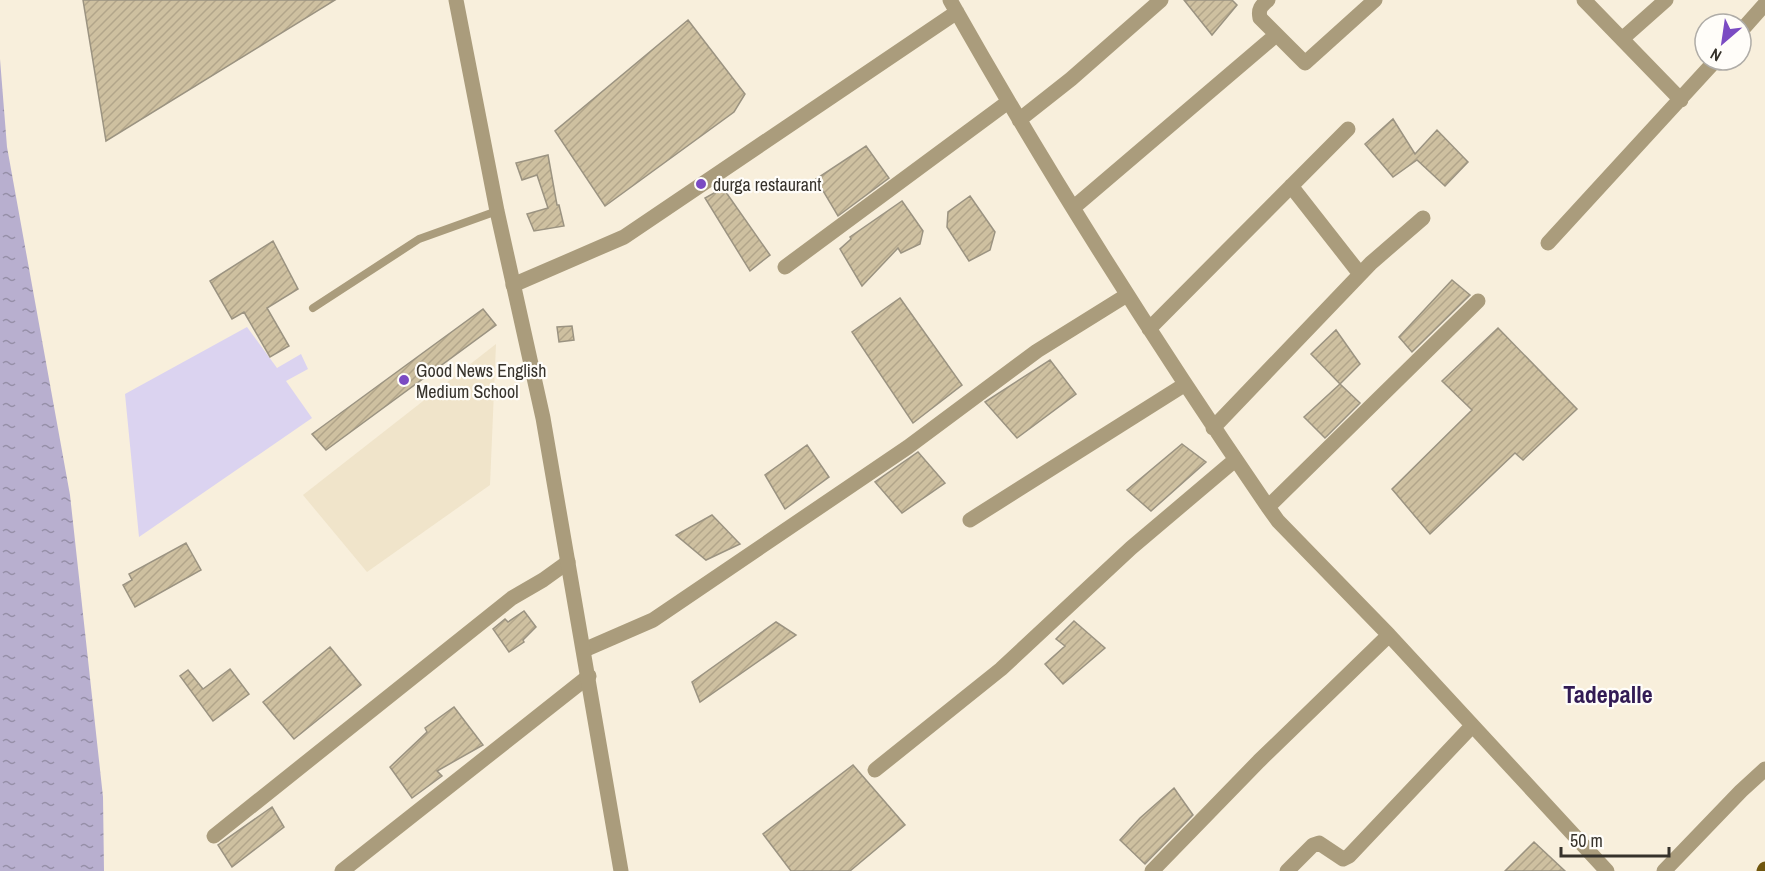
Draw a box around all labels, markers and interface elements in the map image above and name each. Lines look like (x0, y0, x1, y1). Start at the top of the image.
north arrow (1693, 12, 1753, 72)
text: N (1706, 43, 1725, 67)
place label: durga restaurant (713, 172, 821, 197)
marker: durga restaurant (694, 177, 708, 191)
place label: Good News English Medium School (416, 358, 546, 404)
marker: Good News English Medium School (397, 373, 411, 387)
district label: Tadepalle (1563, 678, 1653, 710)
scale bar (1561, 820, 1669, 858)
text: 50 m (1570, 828, 1603, 853)

